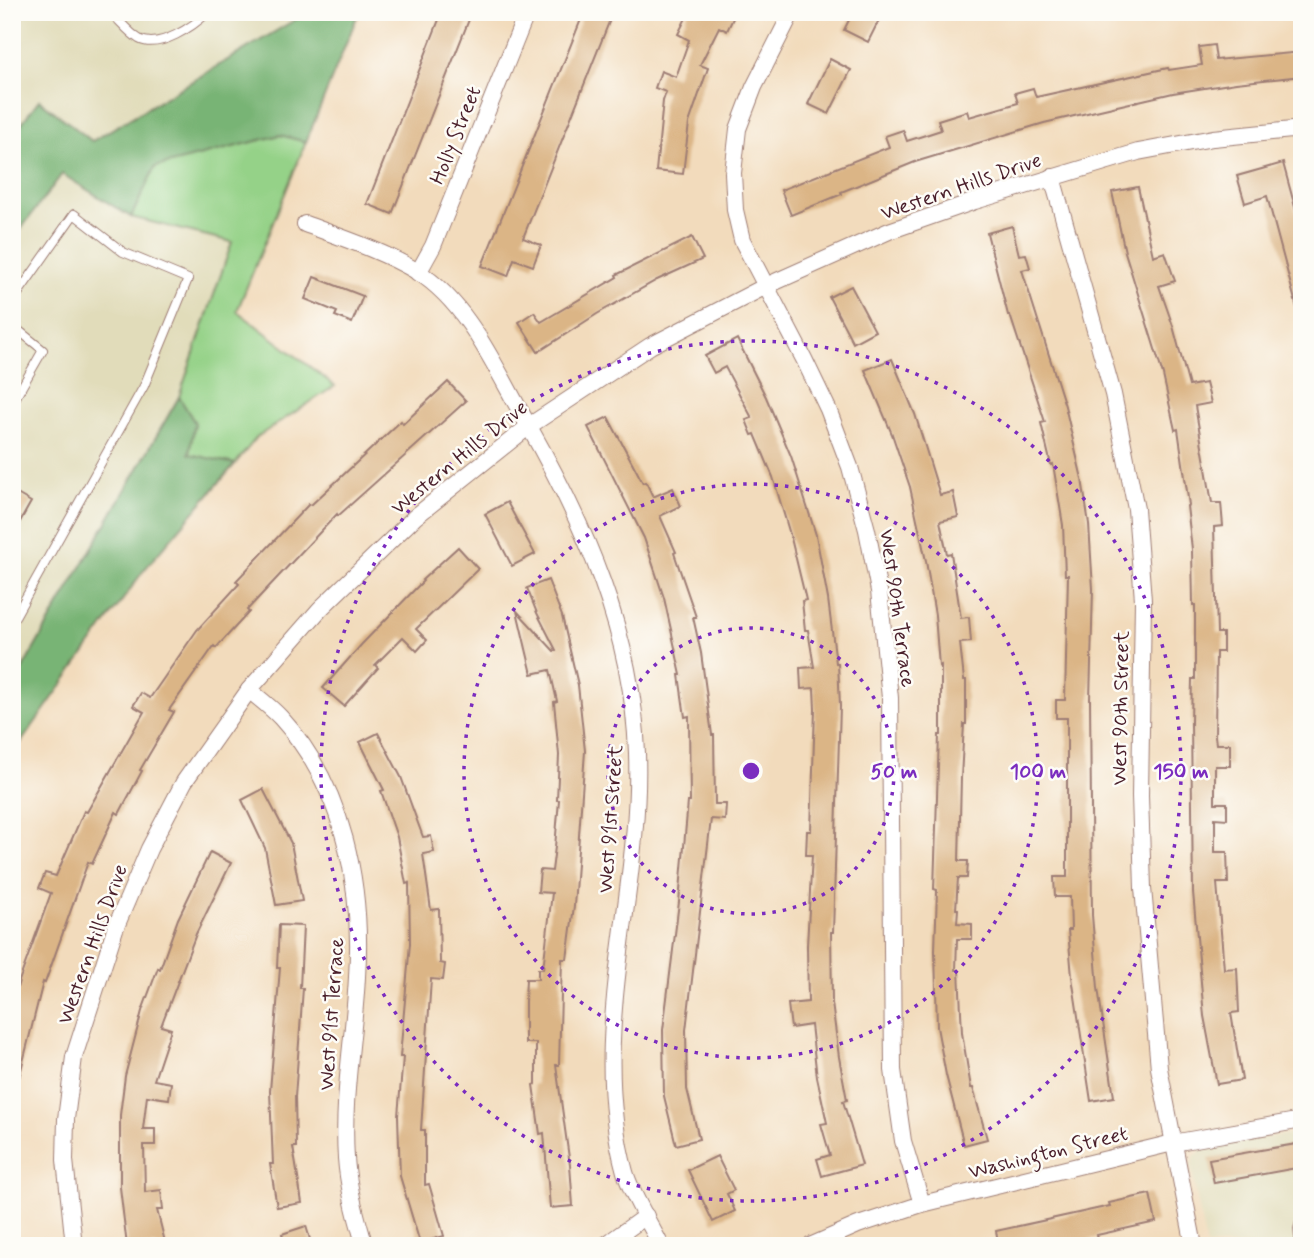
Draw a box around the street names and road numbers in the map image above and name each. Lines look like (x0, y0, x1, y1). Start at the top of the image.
street label: Holly Street (423, 82, 488, 189)
street label: Western Hills Drive (877, 146, 1045, 228)
street label: Western Hills Drive (385, 394, 534, 522)
street label: West 90th Terrace (872, 527, 922, 689)
street label: West 90th Street (1106, 630, 1136, 786)
street label: West 91st Street (592, 743, 630, 894)
street label: Western Hills Drive (51, 860, 135, 1028)
street label: West 91st Terrace (313, 936, 351, 1092)
street label: Washington Street (966, 1120, 1131, 1188)

